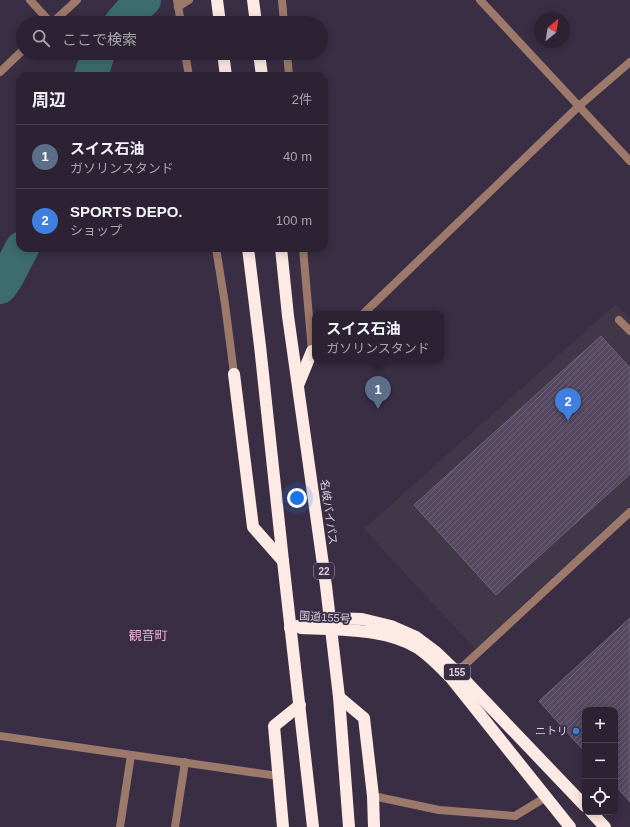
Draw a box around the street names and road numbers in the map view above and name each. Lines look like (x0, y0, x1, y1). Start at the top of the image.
street label: 名岐バイパス (318, 479, 340, 545)
road number: 22 (314, 563, 334, 579)
street label: 国道155号 (299, 609, 351, 625)
road number: 155 (444, 664, 470, 680)

